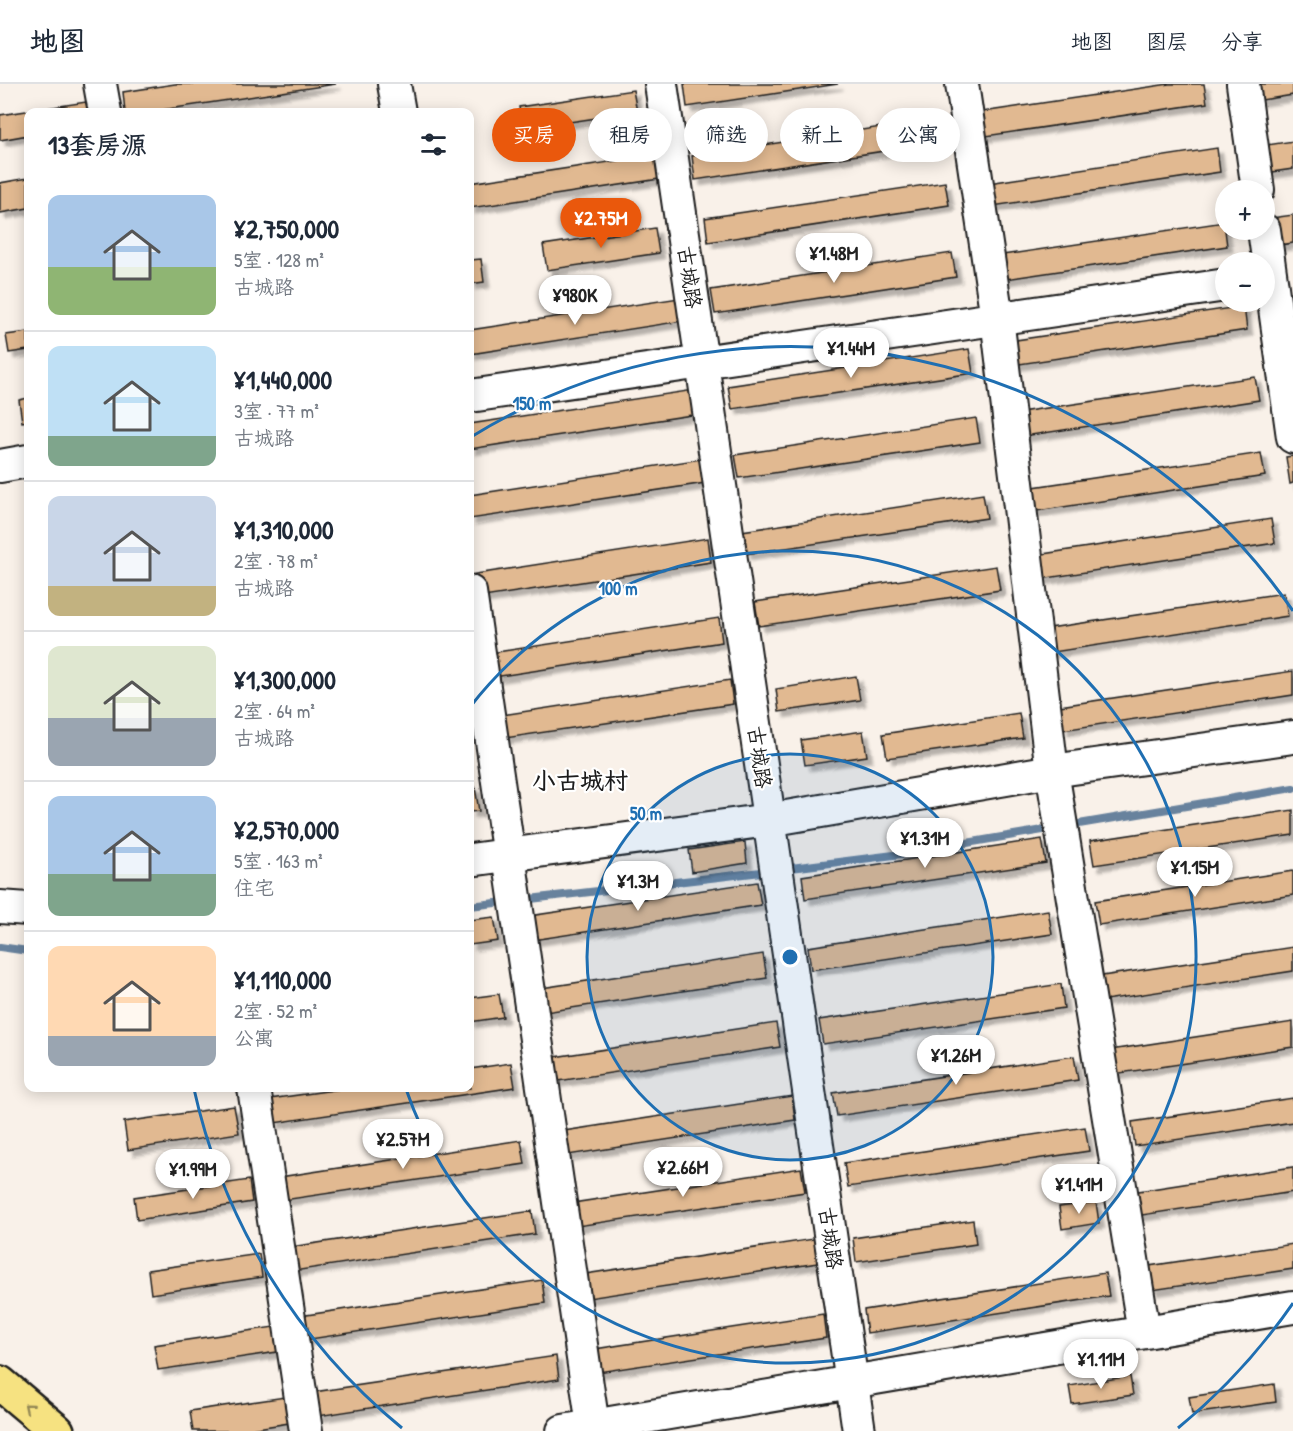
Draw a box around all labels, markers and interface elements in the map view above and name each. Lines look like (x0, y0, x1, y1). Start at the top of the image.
text: 地图 (30, 22, 86, 60)
text: 地图 (1071, 27, 1113, 56)
text: 图层 (1146, 27, 1188, 56)
text: 分享 (1221, 27, 1263, 56)
chip: 买房 (492, 108, 576, 162)
chip: 租房 (588, 108, 672, 162)
chip: 筛选 (684, 108, 768, 162)
chip: 新上 (780, 108, 864, 162)
chip: 公寓 (876, 108, 960, 162)
text: 13套房源 (48, 127, 147, 162)
icon: filters (417, 128, 450, 161)
map controls (1215, 180, 1275, 312)
button: + (1215, 180, 1275, 240)
pin: ¥2.75M (552, 198, 650, 249)
text: ¥2.75M (574, 204, 628, 231)
text: ¥2,750,000 (234, 211, 339, 246)
icon: home (96, 219, 168, 291)
pin: ¥1.48M (785, 233, 883, 284)
text: ¥1.48M (810, 239, 858, 266)
street label: 古城路 (671, 244, 709, 310)
text: 5室 · 128 m² (234, 246, 324, 273)
button: − (1215, 252, 1275, 312)
text: 古城路 (234, 273, 294, 300)
pin: ¥980K (533, 275, 617, 326)
text: ¥980K (553, 281, 597, 308)
pin: ¥1.44M (802, 328, 900, 379)
text: ¥1.44M (827, 334, 875, 361)
text: ¥1,440,000 (234, 362, 332, 397)
icon: home (96, 370, 168, 442)
text: 150 m (513, 391, 551, 416)
text: 3室 · 77 m² (234, 397, 319, 424)
text: 古城路 (234, 424, 294, 451)
text: ¥1,310,000 (234, 512, 334, 547)
icon: home (96, 520, 168, 592)
text: 2室 · 78 m² (234, 547, 318, 574)
text: 古城路 (234, 574, 294, 601)
text: 100 m (598, 576, 638, 601)
text: ¥1,300,000 (234, 662, 336, 697)
icon: home (96, 670, 168, 742)
text: 2室 · 64 m² (234, 697, 315, 724)
text: 古城路 (234, 724, 294, 751)
street label: 古城路 (741, 724, 779, 790)
district label: 小古城村 (532, 764, 628, 796)
text: 50 m (630, 801, 662, 826)
text: ¥2,570,000 (234, 812, 339, 847)
pin: ¥1.31M (876, 818, 974, 869)
icon: home (96, 820, 168, 892)
text: ¥1.31M (901, 824, 949, 851)
text: 5室 · 163 m² (234, 847, 323, 874)
pin: ¥1.15M (1146, 847, 1244, 898)
text: ¥1.15M (1171, 853, 1219, 880)
pin: ¥1.3M (596, 861, 680, 912)
text: ¥1.3M (617, 867, 659, 894)
text: 住宅 (234, 874, 274, 901)
centre of rings (780, 947, 800, 967)
text: ¥1,110,000 (234, 962, 331, 997)
icon: home (96, 970, 168, 1042)
text: 2室 · 52 m² (234, 997, 317, 1024)
text: 公寓 (234, 1024, 274, 1051)
pin: ¥1.26M (907, 1035, 1005, 1086)
text: ¥1.26M (931, 1041, 981, 1068)
pin: ¥2.57M (354, 1119, 452, 1170)
text: ¥2.57M (376, 1125, 430, 1152)
pin: ¥2.66M (634, 1147, 732, 1198)
pin: ¥1.99M (144, 1149, 242, 1200)
text: ¥2.66M (658, 1153, 708, 1180)
text: ¥1.99M (169, 1155, 217, 1182)
pin: ¥1.41M (1030, 1164, 1128, 1215)
text: ¥1.41M (1055, 1170, 1103, 1197)
street label: 古城路 (812, 1205, 850, 1271)
pin: ¥1.11M (1052, 1339, 1150, 1390)
text: ¥1.11M (1077, 1345, 1125, 1372)
one-way arrow (24, 1403, 35, 1414)

